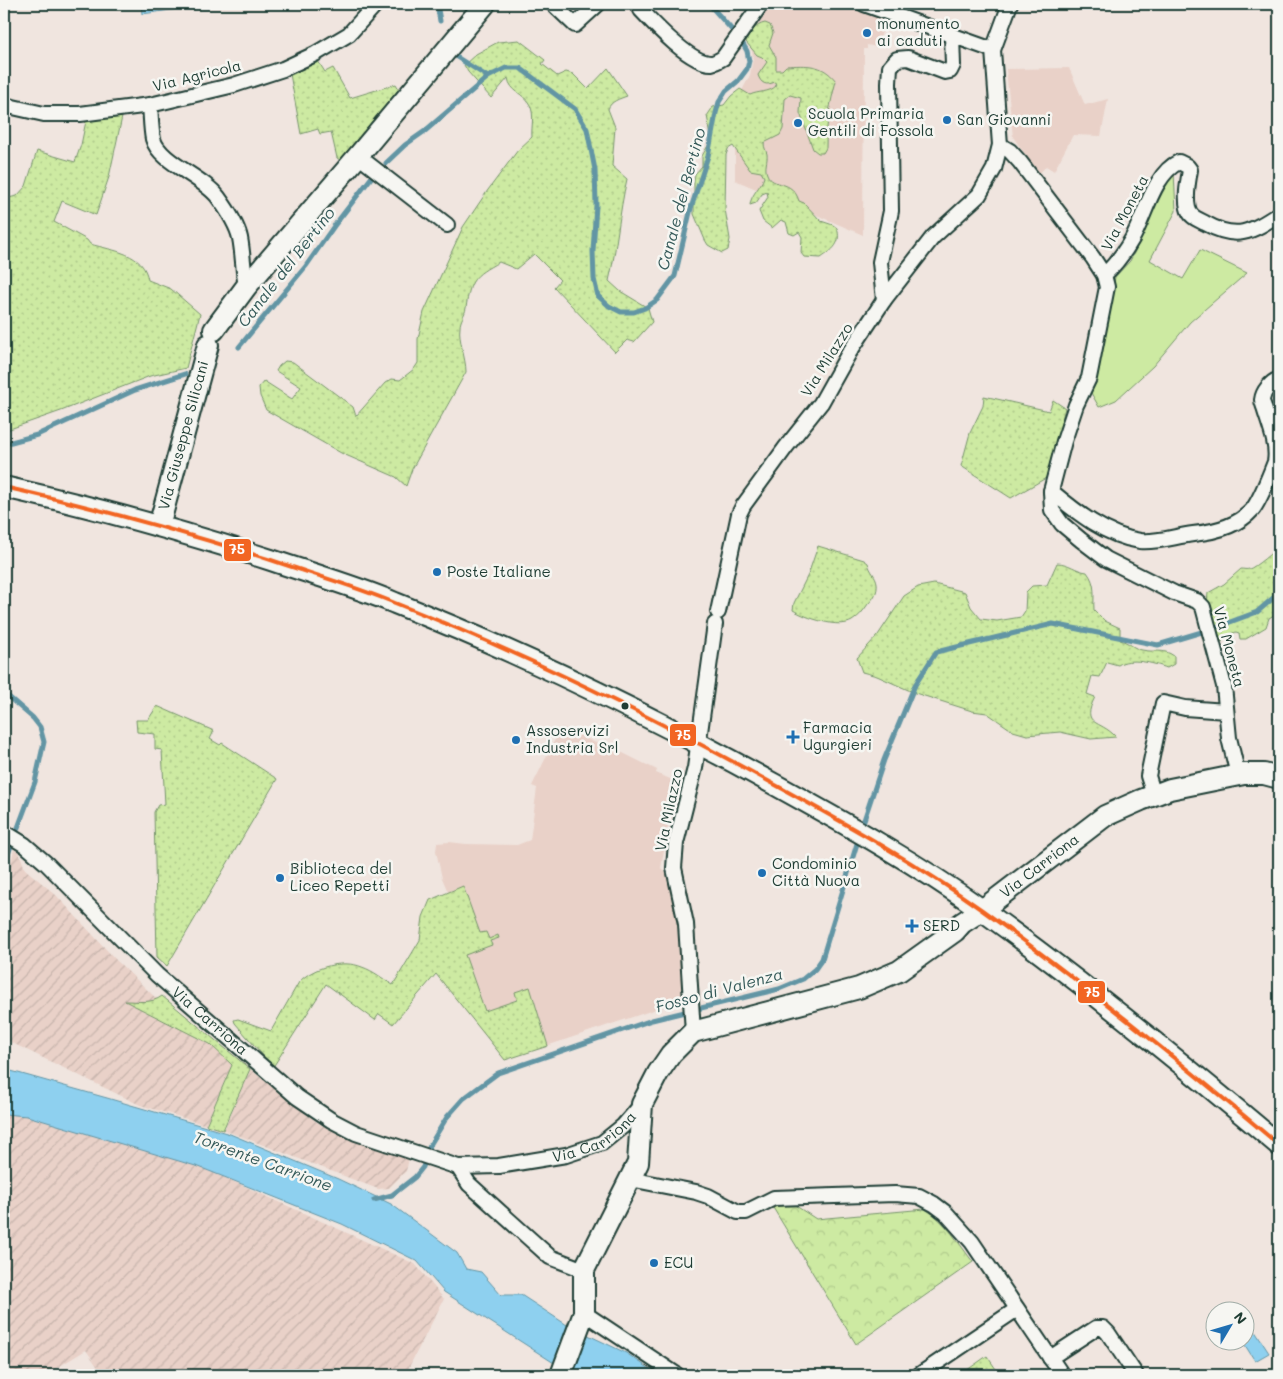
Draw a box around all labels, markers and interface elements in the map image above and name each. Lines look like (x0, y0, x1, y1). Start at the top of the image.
place label: monumento ai caduti (877, 13, 960, 50)
marker: monumento ai caduti (861, 27, 873, 39)
street label: Via Agricola (150, 54, 243, 96)
place label: Scuola Primaria Gentili di Fossola (808, 103, 934, 140)
place label: San Giovanni (957, 109, 1051, 129)
marker: San Giovanni (941, 114, 953, 126)
marker: Scuola Primaria Gentili di Fossola (792, 117, 804, 129)
water label: Canale del Bertino (651, 125, 710, 272)
street label: Via Moneta (1096, 171, 1152, 254)
water label: Canale del Bertino (232, 202, 339, 331)
street label: Via Milazzo (796, 319, 857, 400)
street label: Via Giuseppe Silicani (153, 358, 212, 512)
line badge: 75 (223, 538, 252, 562)
text: 75 (229, 539, 245, 558)
place label: Poste Italiane (447, 561, 551, 581)
marker: Poste Italiane (431, 566, 443, 578)
street label: Via Moneta (1210, 604, 1250, 689)
unlabelled marker (620, 701, 630, 711)
place label: Farmacia Ugurgieri (803, 717, 872, 754)
place label: Assoservizi Industria Srl (526, 720, 619, 757)
line badge: 75 (669, 723, 697, 747)
text: 75 (675, 725, 691, 744)
marker: Farmacia Ugurgieri (787, 731, 799, 743)
marker: Assoservizi Industria Srl (510, 734, 522, 746)
street label: Via Milazzo (650, 767, 687, 853)
street label: Via Carriona (995, 829, 1083, 902)
place label: Condominio Città Nuova (772, 853, 860, 890)
place label: Biblioteca del Liceo Repetti (290, 858, 392, 895)
marker: Condominio Città Nuova (756, 867, 768, 879)
marker: Biblioteca del Liceo Repetti (274, 872, 286, 884)
place label: SERD (923, 915, 960, 935)
marker: SERD (905, 919, 919, 933)
water label: Fosso di Valenza (653, 962, 785, 1017)
line badge: 75 (1077, 980, 1106, 1004)
street label: Via Carriona (168, 982, 253, 1059)
text: 75 (1084, 982, 1100, 1001)
street label: Via Carriona (551, 1107, 640, 1166)
water label: Torrente Carrione (191, 1126, 335, 1195)
place label: ECU (664, 1252, 693, 1272)
marker: ECU (648, 1257, 660, 1269)
north arrow (1206, 1302, 1256, 1352)
text: N (1230, 1308, 1251, 1328)

